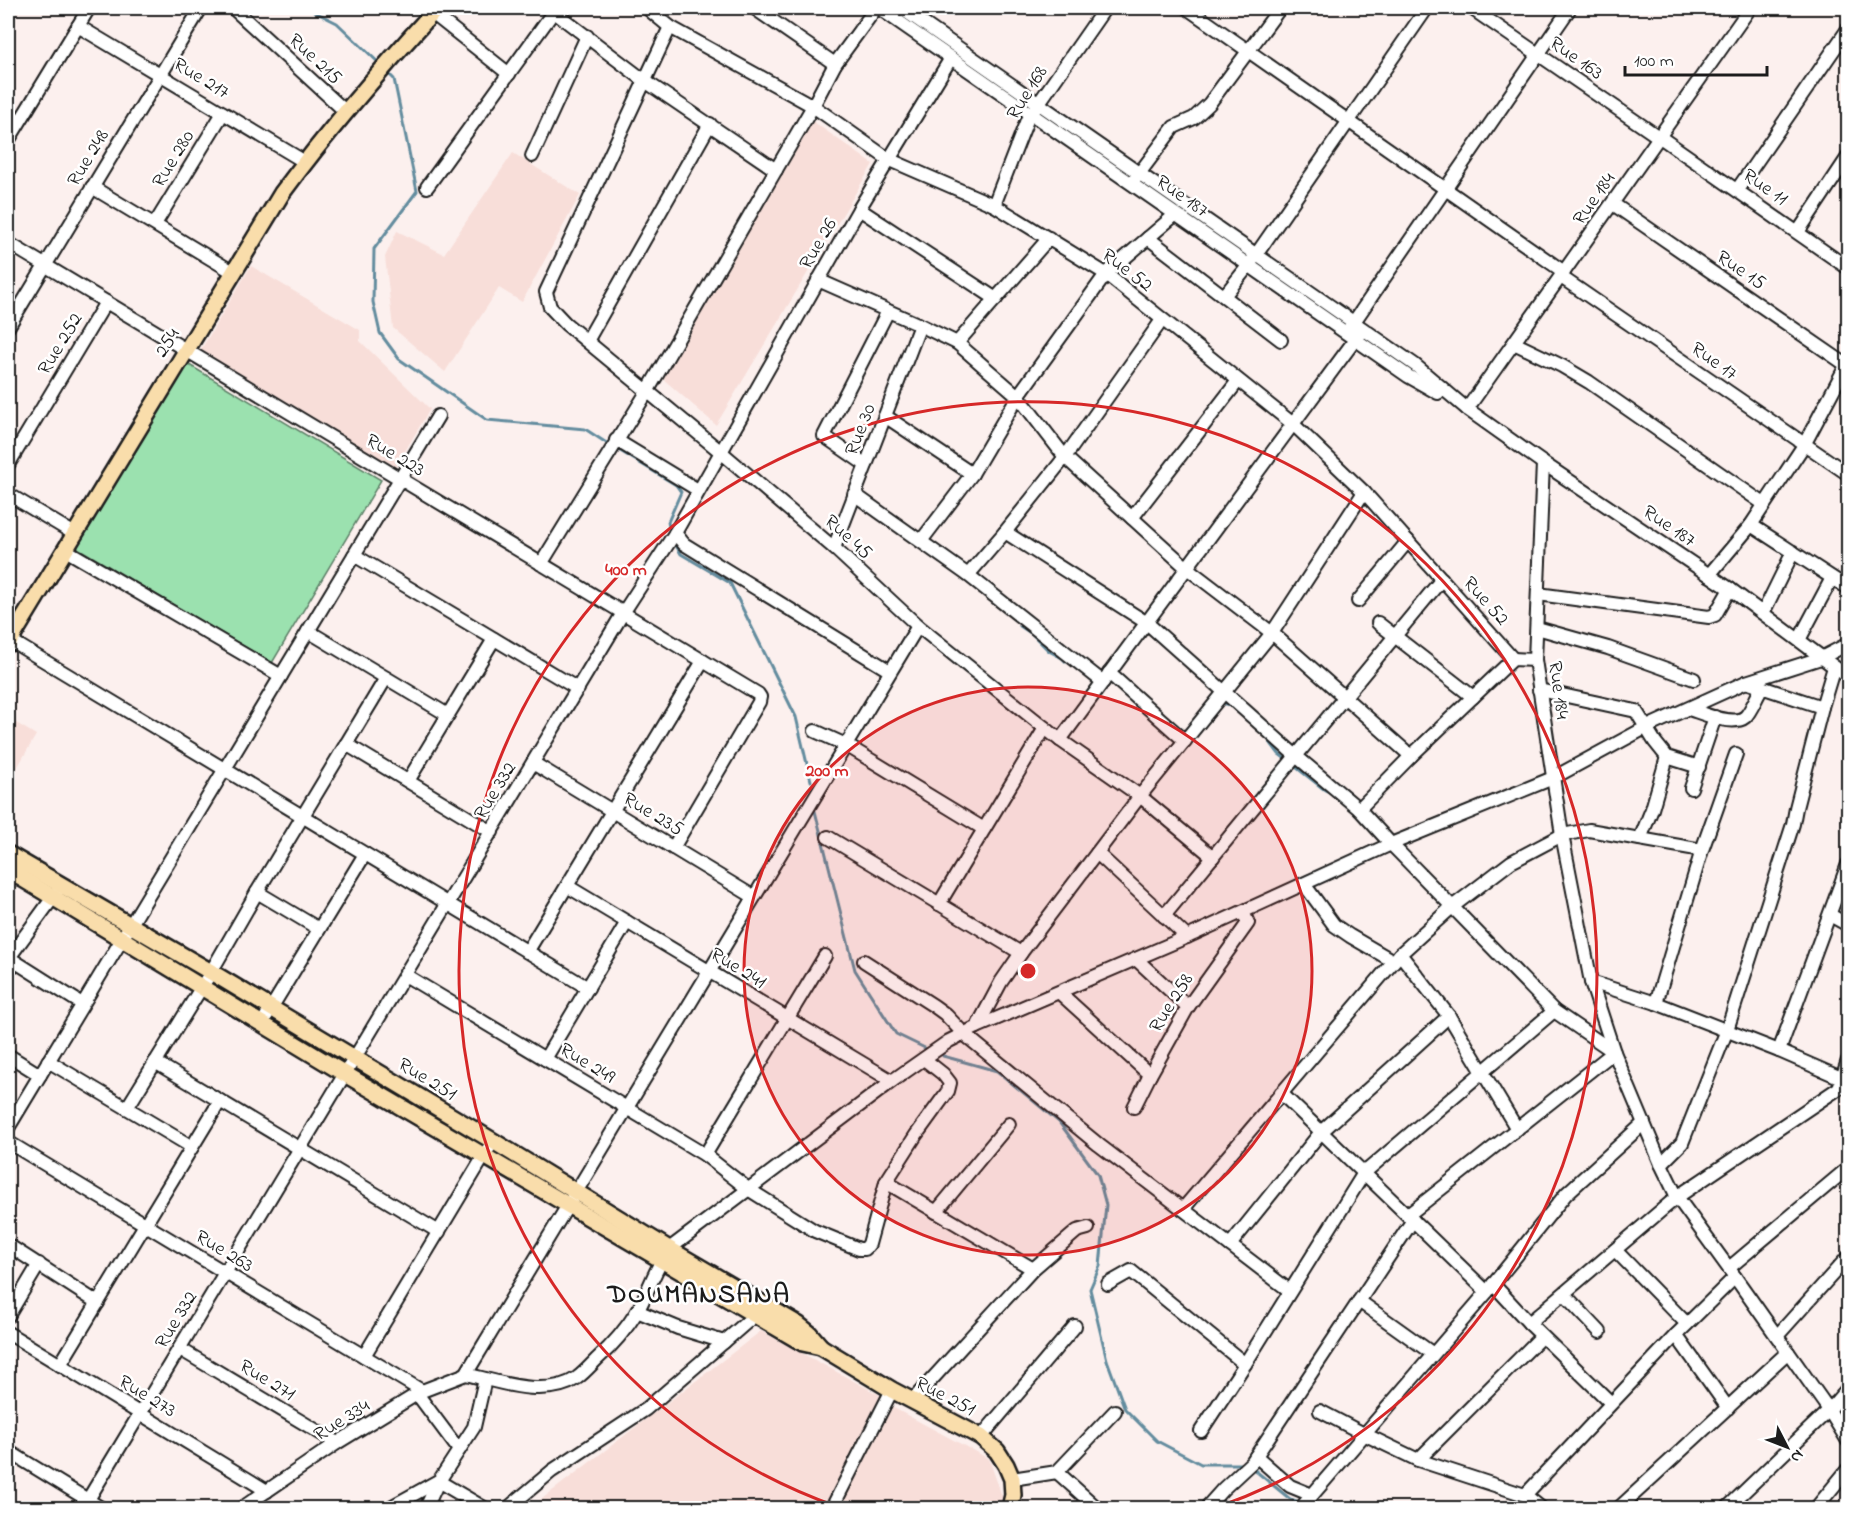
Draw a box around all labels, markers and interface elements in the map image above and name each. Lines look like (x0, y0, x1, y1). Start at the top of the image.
street label: Rue 215 (281, 27, 348, 92)
street label: Rue 163 (1543, 30, 1608, 88)
scale bar (1625, 39, 1768, 77)
text: 100 m (1634, 49, 1674, 75)
street label: Rue 217 (167, 51, 234, 107)
street label: Rue 168 (1000, 61, 1056, 126)
street label: Rue 248 (61, 124, 118, 192)
street label: Rue 280 (146, 125, 203, 194)
street label: Rue 11 (1736, 162, 1793, 214)
street label: Rue 184 (1566, 167, 1624, 232)
street label: Rue 187 (1149, 168, 1214, 226)
street label: Rue 26 (793, 213, 846, 275)
street label: Rue 52 (1095, 242, 1158, 300)
street label: Rue 15 (1710, 244, 1771, 298)
street label: Rue 252 (31, 308, 91, 381)
street label: 254 (148, 323, 188, 363)
street label: Rue 17 (1684, 336, 1743, 389)
street label: Rue 30 (838, 399, 885, 460)
street label: Rue 223 (360, 427, 430, 485)
street label: Rue 187 (1636, 499, 1701, 555)
street label: Rue 45 (817, 508, 878, 567)
text: 400 m (605, 558, 647, 584)
street label: Rue 52 (1455, 571, 1515, 633)
street label: Rue 184 (1539, 659, 1576, 721)
street label: Rue 332 (468, 757, 525, 826)
text: 200 m (805, 759, 849, 785)
street label: Rue 235 (617, 786, 688, 845)
street label: Rue 241 (704, 941, 771, 997)
centre of rings (1018, 961, 1038, 981)
street label: Rue 258 (1143, 968, 1202, 1039)
street label: Rue 249 (553, 1036, 620, 1092)
street label: Rue 251 (392, 1051, 462, 1109)
street label: Rue 263 (189, 1223, 258, 1281)
district label: DOUMANSANA (606, 1277, 791, 1315)
street label: Rue 332 (149, 1286, 206, 1355)
street label: Rue 271 (233, 1353, 300, 1409)
street label: Rue 273 (112, 1369, 181, 1426)
street label: Rue 251 (910, 1370, 980, 1425)
street label: Rue 334 (309, 1393, 376, 1450)
north arrow (1757, 1417, 1817, 1477)
text: N (1784, 1444, 1809, 1468)

